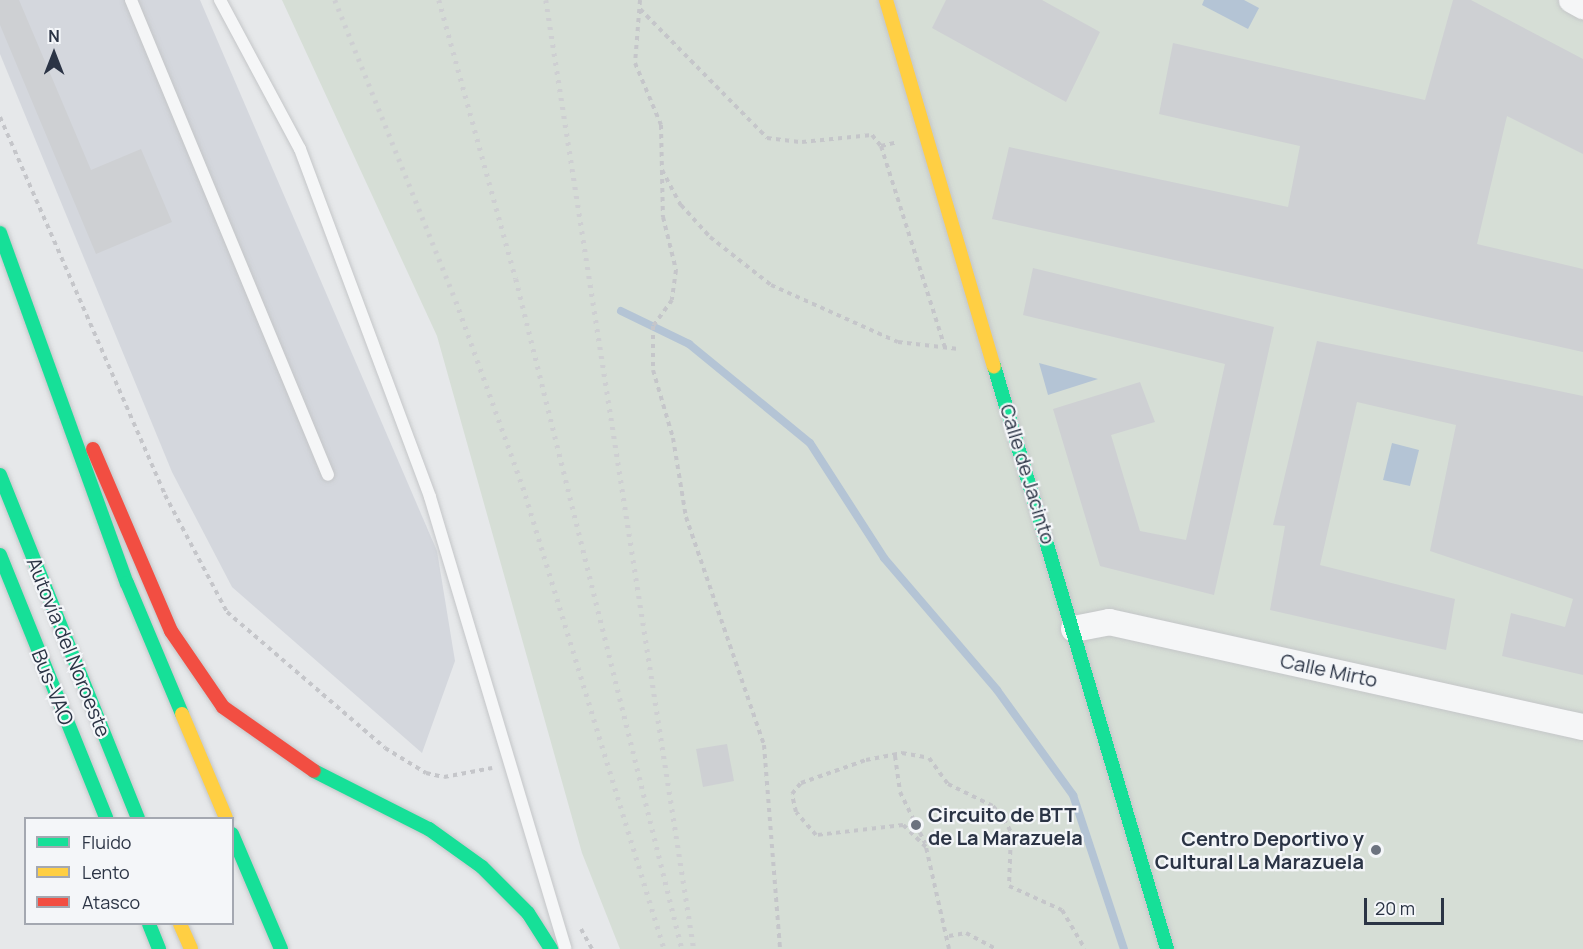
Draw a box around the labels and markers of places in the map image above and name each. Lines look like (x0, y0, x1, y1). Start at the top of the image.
place label: Circuito de BTT de La Marazuela (928, 802, 1083, 849)
marker: Circuito de BTT de La Marazuela (909, 818, 923, 832)
place label: Centro Deportivo y Cultural La Marazuela (1155, 826, 1364, 873)
marker: Centro Deportivo y Cultural La Marazuela (1369, 843, 1383, 857)

